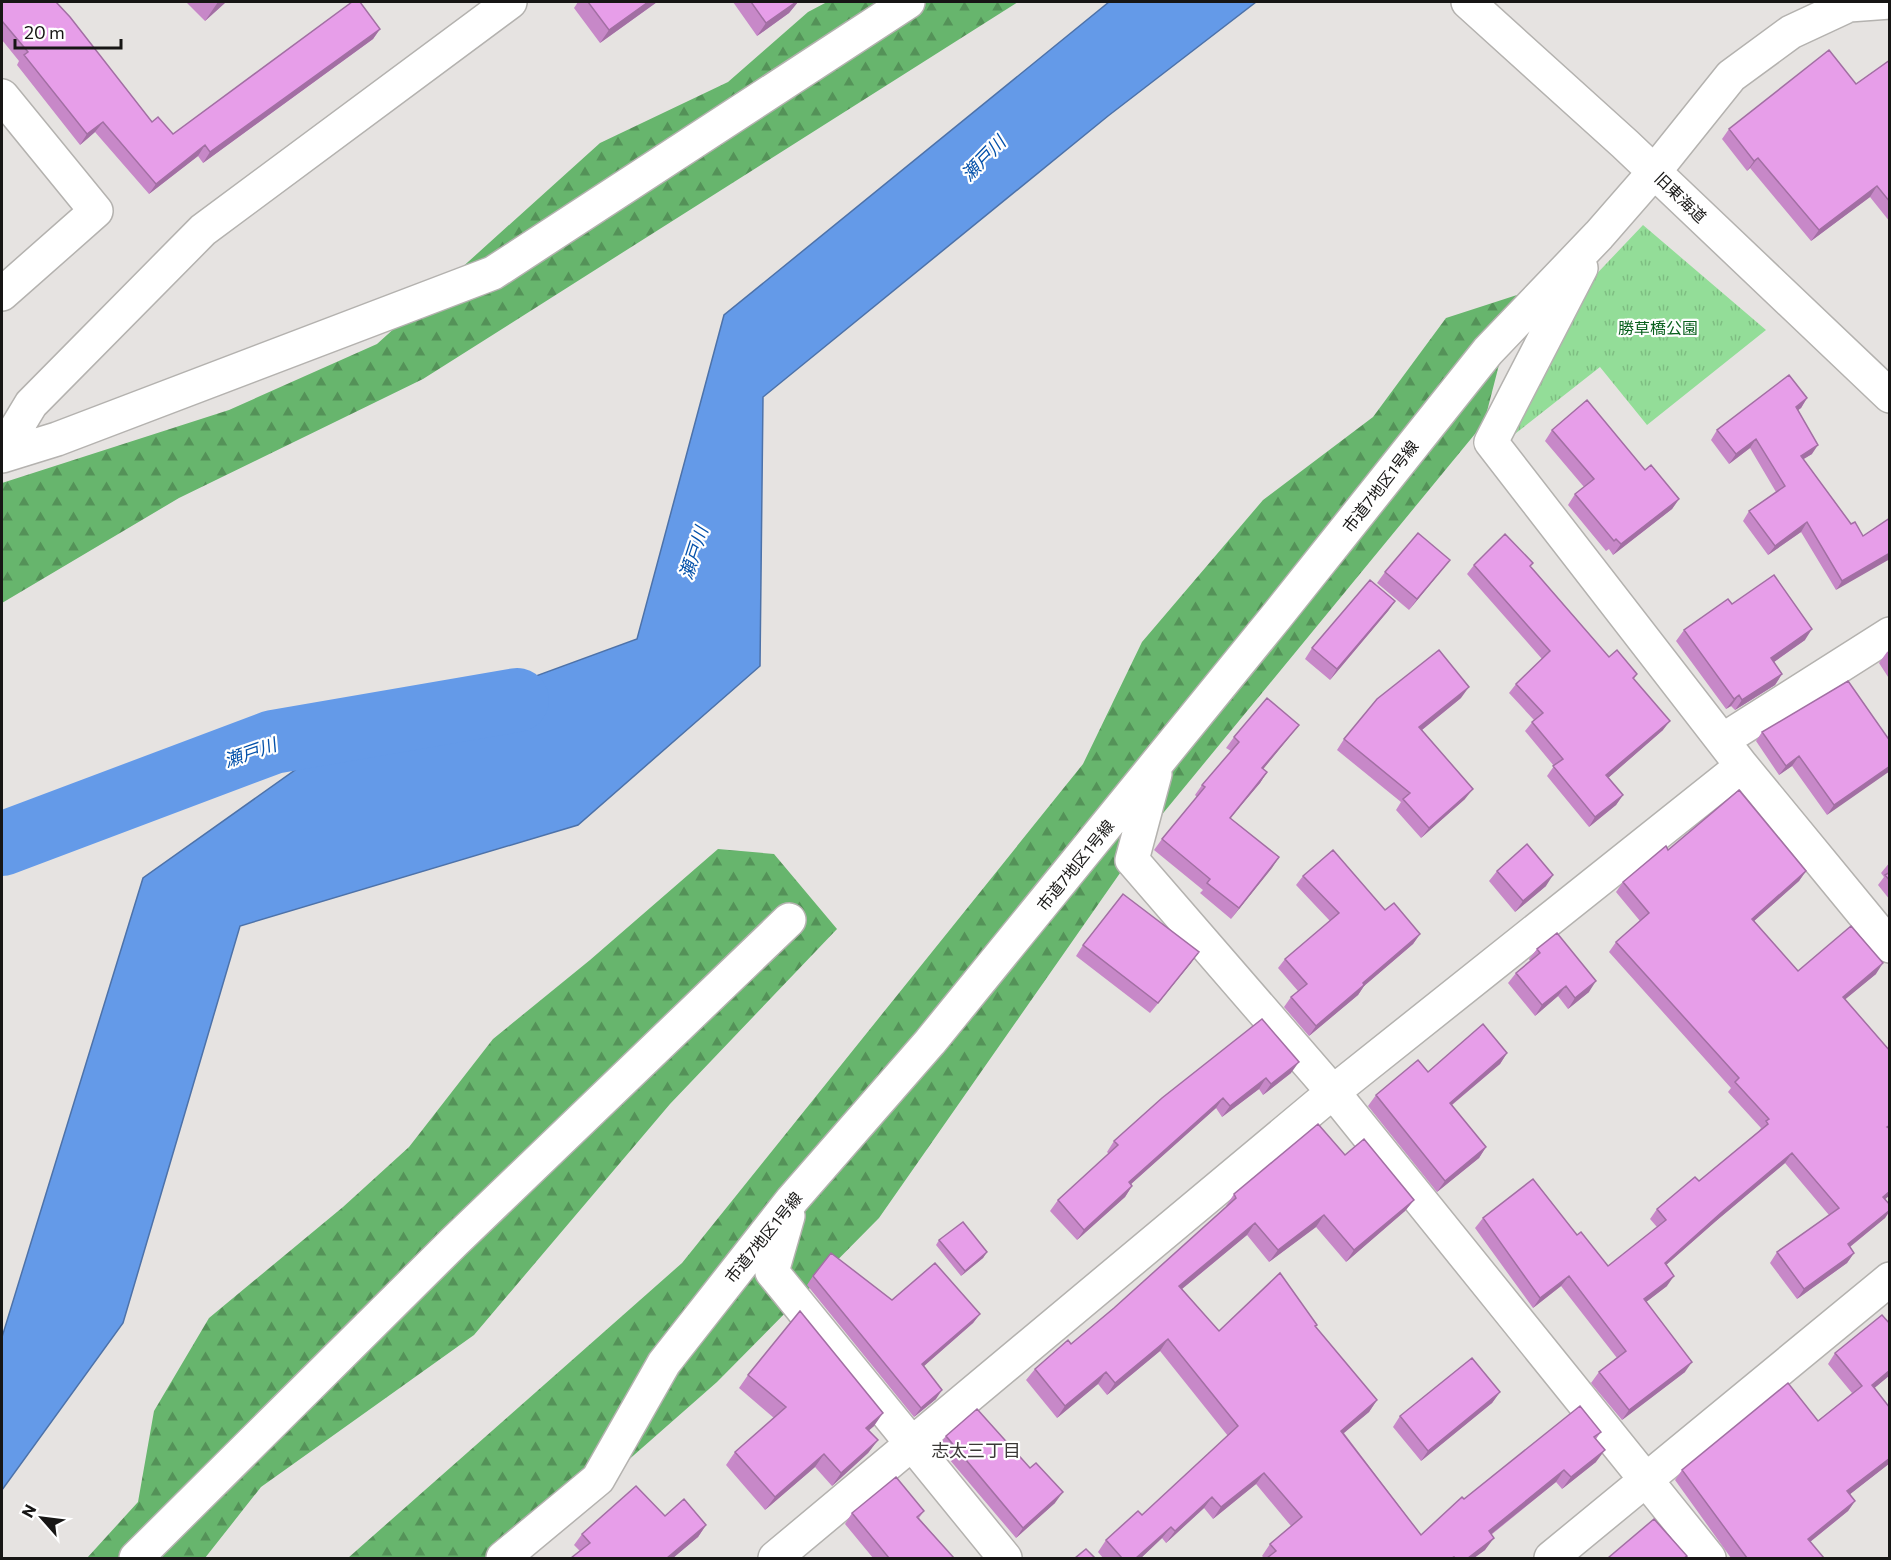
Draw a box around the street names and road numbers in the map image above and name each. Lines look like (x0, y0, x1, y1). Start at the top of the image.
street label: 旧東海道 (1651, 168, 1711, 226)
street label: 市道7地区1号線 (1338, 436, 1422, 536)
street label: 市道7地区1号線 (1033, 816, 1117, 914)
street label: 市道7地区1号線 (721, 1188, 805, 1286)

